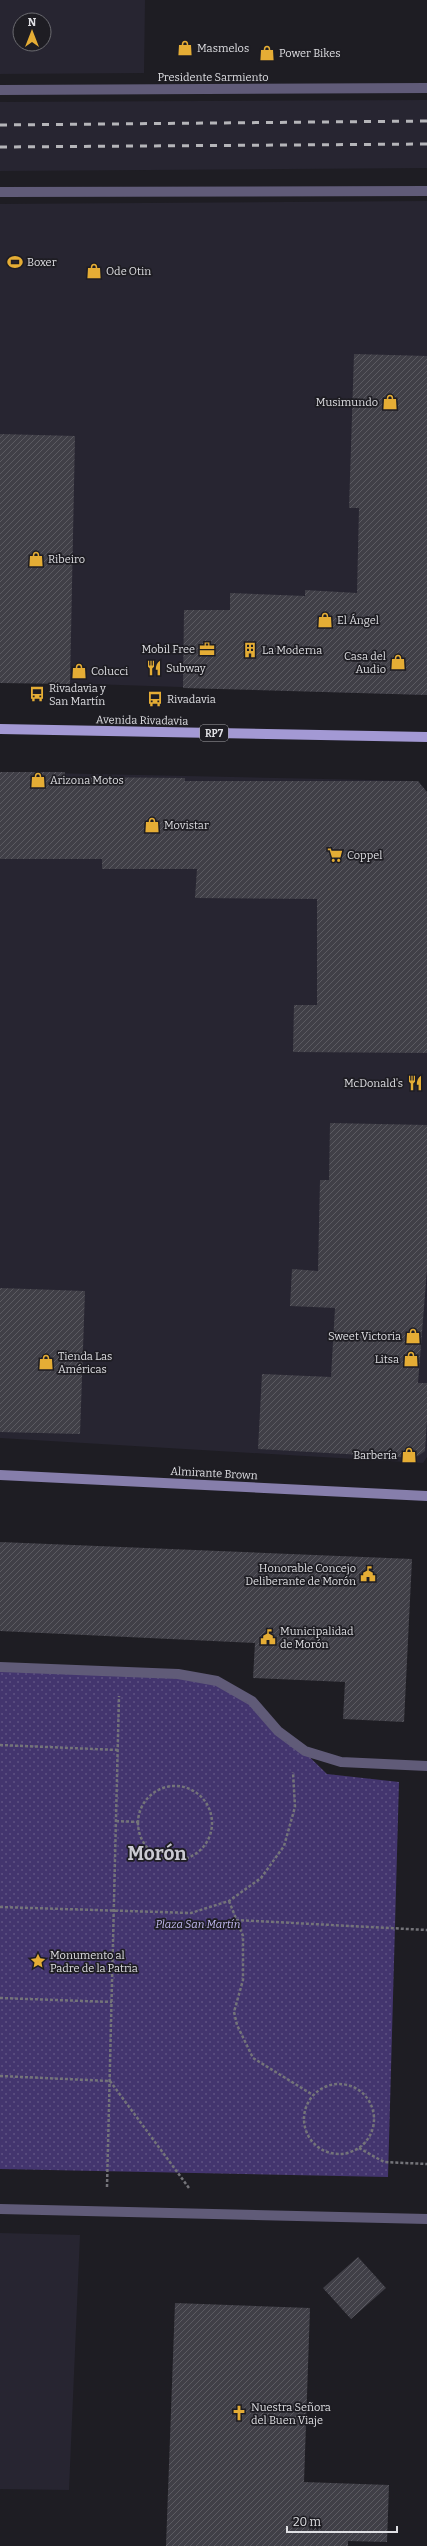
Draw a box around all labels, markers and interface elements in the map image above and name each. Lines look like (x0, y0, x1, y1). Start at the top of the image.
north arrow (12, 12, 52, 52)
text: N (28, 16, 37, 29)
shop icon: Masmelos (176, 39, 194, 57)
place label: Masmelos (197, 42, 249, 55)
shop icon: Power Bikes (258, 44, 276, 62)
place label: Power Bikes (279, 47, 340, 60)
street label: Presidente Sarmiento (157, 71, 269, 84)
sports icon: Boxer (6, 253, 24, 271)
place label: Boxer (27, 256, 57, 269)
shop icon: Ode Otin (85, 262, 103, 280)
place label: Ode Otin (106, 265, 151, 278)
shop icon: Musimundo (381, 393, 399, 411)
place label: Musimundo (316, 396, 378, 409)
shop icon: Ribeiro (27, 550, 45, 568)
place label: Ribeiro (48, 553, 85, 566)
shop icon: El Ángel (316, 611, 334, 629)
place label: El Ángel (337, 613, 379, 627)
office icon: Mobil Free (198, 640, 216, 658)
building icon: La Moderna (241, 641, 259, 659)
place label: Mobil Free (141, 643, 195, 656)
place label: La Moderna (262, 644, 322, 657)
place label: Casa del Audio (344, 650, 386, 676)
shop icon: Casa del Audio (389, 653, 407, 671)
restaurant icon: Subway (145, 659, 163, 677)
shop icon: Colucci (70, 662, 88, 680)
place label: Subway (166, 662, 206, 675)
place label: Colucci (91, 665, 129, 678)
place label: Rivadavia y San Martín (49, 682, 106, 708)
bus stop icon: Rivadavia y San Martín (28, 685, 46, 703)
bus stop icon: Rivadavia (146, 690, 164, 708)
place label: Rivadavia (167, 693, 216, 706)
street label: Avenida Rivadavia (96, 713, 188, 728)
road number: RP7 (200, 725, 228, 741)
shop icon: Arizona Motos (29, 771, 47, 789)
place label: Arizona Motos (50, 774, 124, 787)
shop icon: Movistar (143, 816, 161, 834)
place label: Movistar (164, 819, 209, 832)
supermarket icon: Coppel (326, 846, 344, 864)
place label: Coppel (347, 849, 382, 862)
restaurant icon: McDonald's (406, 1074, 424, 1092)
place label: McDonald's (344, 1077, 403, 1090)
shop icon: Sweet Victoria (404, 1327, 422, 1345)
place label: Sweet Victoria (328, 1330, 401, 1343)
place label: Tienda Las Américas (58, 1350, 112, 1376)
shop icon: Litsa (402, 1350, 420, 1368)
shop icon: Tienda Las Américas (37, 1353, 55, 1371)
place label: Litsa (375, 1353, 399, 1366)
shop icon: Barbería (400, 1446, 418, 1464)
place label: Barbería (353, 1449, 397, 1462)
street label: Almirante Brown (170, 1465, 258, 1482)
place label: Honorable Concejo Deliberante de Morón (245, 1562, 356, 1588)
public building icon: Honorable Concejo Deliberante de Morón (359, 1565, 377, 1583)
place label: Municipalidad de Morón (280, 1625, 354, 1651)
public building icon: Municipalidad de Morón (259, 1628, 277, 1646)
district label: Morón (127, 1842, 187, 1865)
park label: Plaza San Martín (156, 1918, 241, 1931)
place label: Monumento al Padre de la Patria (50, 1949, 138, 1975)
place icon: Monumento al Padre de la Patria (29, 1952, 47, 1970)
place label: Nuestra Señora del Buen Viaje (251, 2401, 331, 2427)
church icon: Nuestra Señora del Buen Viaje (230, 2404, 248, 2422)
scale bar (287, 2508, 397, 2534)
text: 20 m (293, 2515, 322, 2529)

